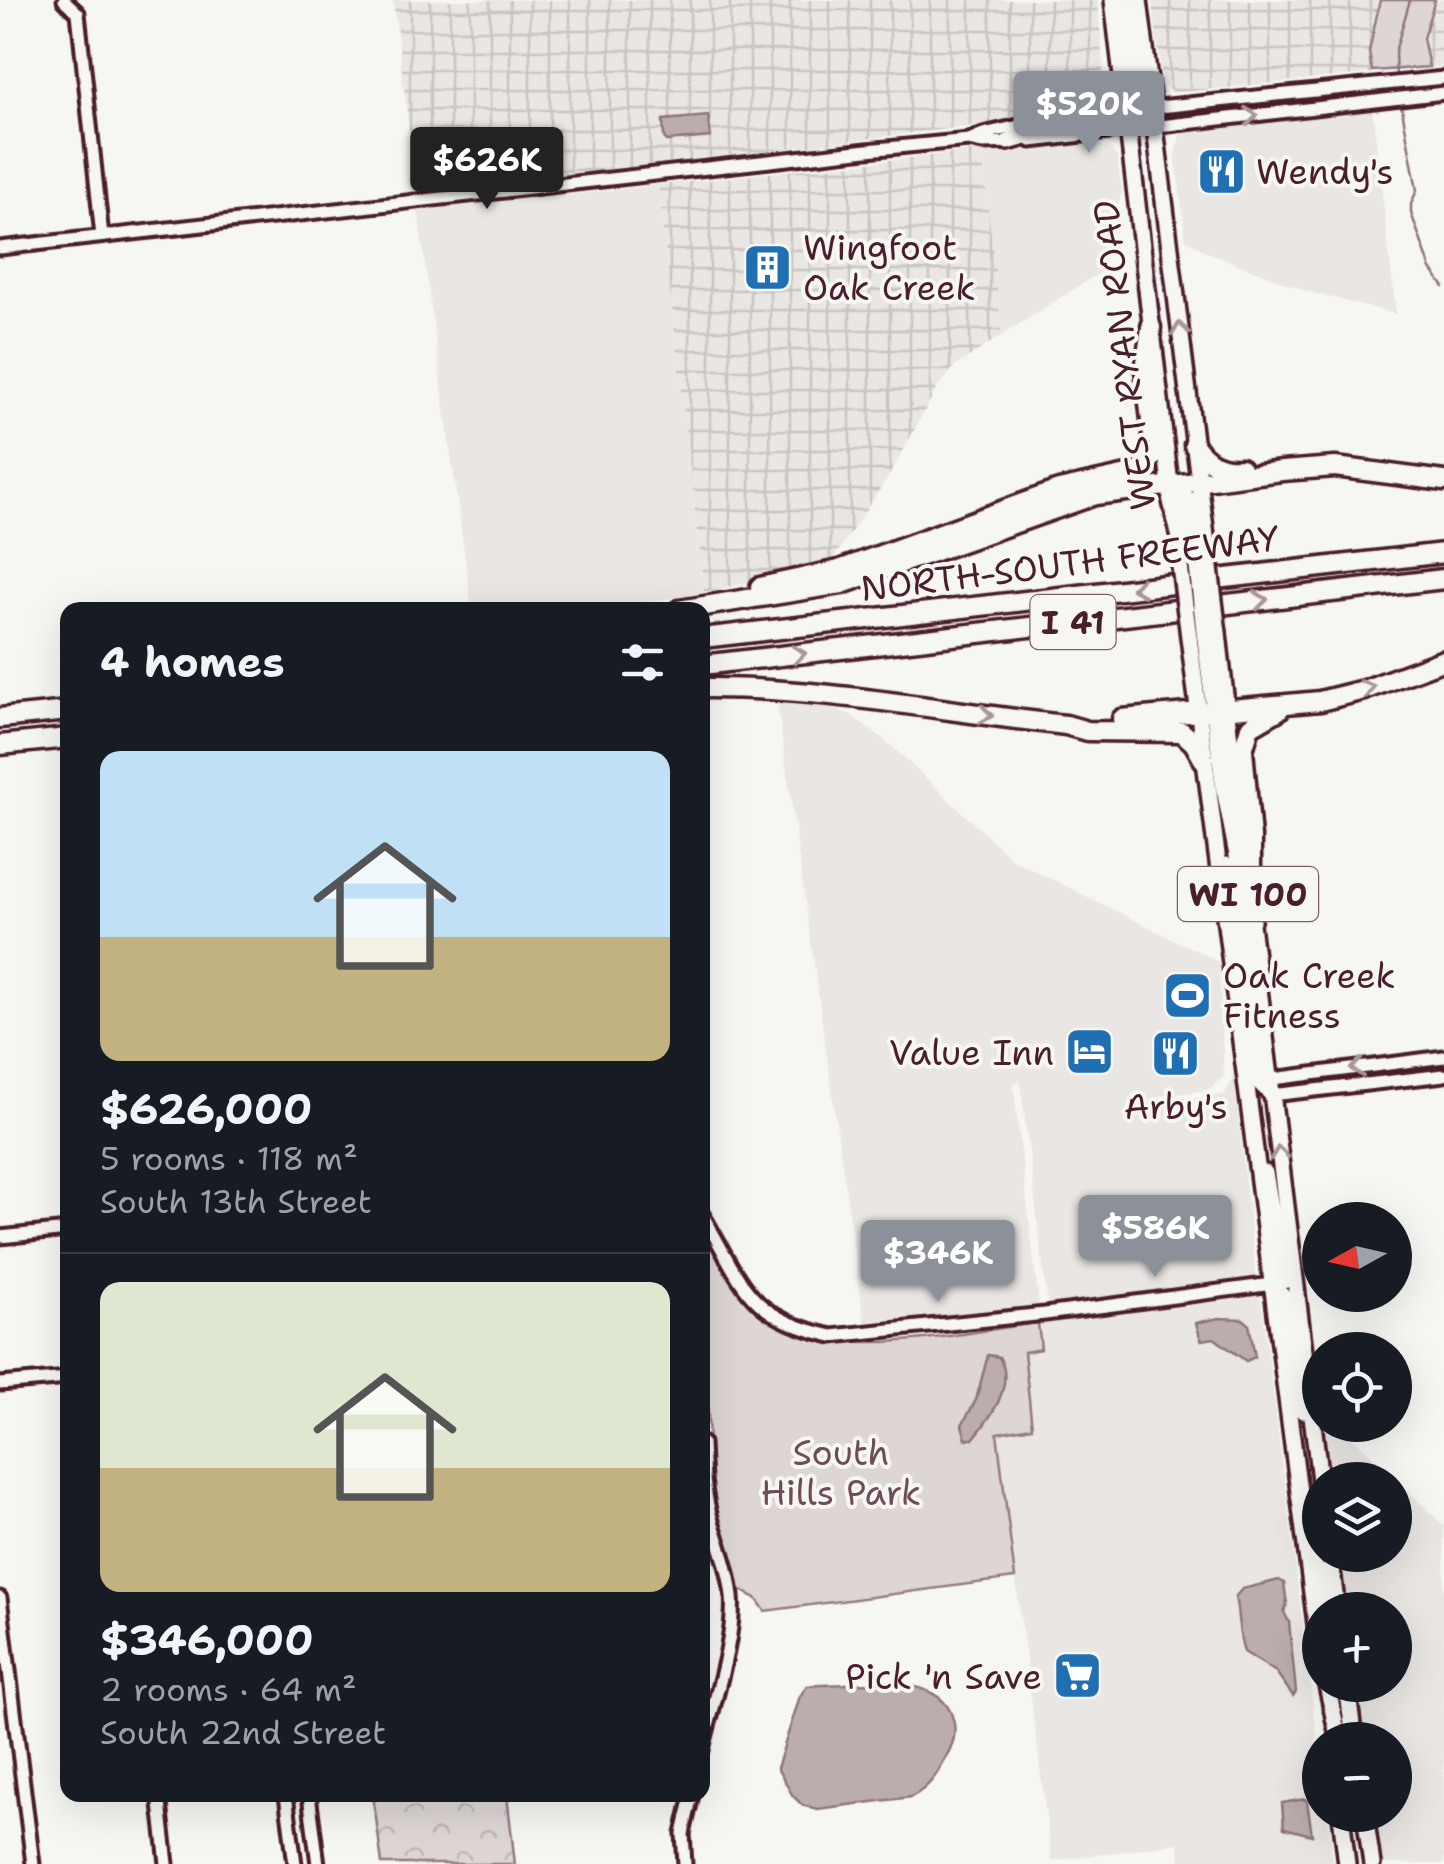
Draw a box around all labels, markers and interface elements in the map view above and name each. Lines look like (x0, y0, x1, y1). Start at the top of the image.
pin: $520K (1019, 71, 1159, 156)
text: $520K (1035, 82, 1143, 125)
one-way arrow (1243, 106, 1259, 127)
pin: $626K (417, 127, 557, 212)
text: $626K (432, 138, 542, 181)
restaurant icon: Wendy's (1195, 145, 1247, 197)
place label: Wendy's (1256, 148, 1394, 195)
street label: WEST RYAN ROAD (1082, 197, 1166, 513)
place label: Wingfoot Oak Creek (803, 224, 976, 311)
building icon: Wingfoot Oak Creek (742, 241, 794, 293)
one-way arrow (1170, 321, 1191, 338)
street label: NORTH-SOUTH FREEWAY (858, 514, 1282, 612)
one-way arrow (1130, 577, 1146, 598)
one-way arrow (1254, 590, 1270, 611)
road number: I 41 (1030, 595, 1116, 649)
text: 4 homes (100, 634, 285, 690)
icon: filters (615, 635, 670, 690)
one-way arrow (792, 644, 808, 665)
one-way arrow (1359, 679, 1376, 700)
one-way arrow (978, 704, 995, 725)
icon: home (295, 816, 475, 996)
road number: WI 100 (1178, 867, 1318, 921)
place label: Oak Creek Fitness (1223, 952, 1396, 1039)
sports icon: Oak Creek Fitness (1162, 969, 1214, 1021)
hotel icon: Value Inn (1063, 1026, 1115, 1078)
restaurant icon: Arby's (1150, 1028, 1202, 1080)
place label: Value Inn (889, 1029, 1054, 1076)
one-way arrow (1349, 1057, 1365, 1078)
text: $626,000 (100, 1081, 312, 1137)
place label: Arby's (1124, 1083, 1228, 1130)
text: 5 rooms · 118 m² (100, 1137, 358, 1180)
one-way arrow (1269, 1145, 1290, 1161)
text: South 13th Street (100, 1180, 372, 1223)
pin: $586K (1085, 1195, 1225, 1280)
north arrow (1302, 1202, 1412, 1312)
map controls (1302, 1202, 1412, 1832)
text: $586K (1101, 1206, 1209, 1249)
pin: $346K (868, 1220, 1008, 1305)
text: $346K (883, 1231, 993, 1274)
button: locate (1302, 1332, 1412, 1442)
icon: home (295, 1347, 475, 1527)
park label: South Hills Park (761, 1429, 921, 1516)
button: layers (1302, 1462, 1412, 1572)
button: + (1302, 1592, 1412, 1702)
text: $346,000 (100, 1612, 314, 1668)
supermarket icon: Pick 'n Save (1051, 1650, 1103, 1702)
place label: Pick 'n Save (845, 1653, 1042, 1700)
text: 2 rooms · 64 m² (100, 1668, 356, 1711)
text: South 22nd Street (100, 1711, 386, 1754)
button: − (1302, 1722, 1412, 1832)

